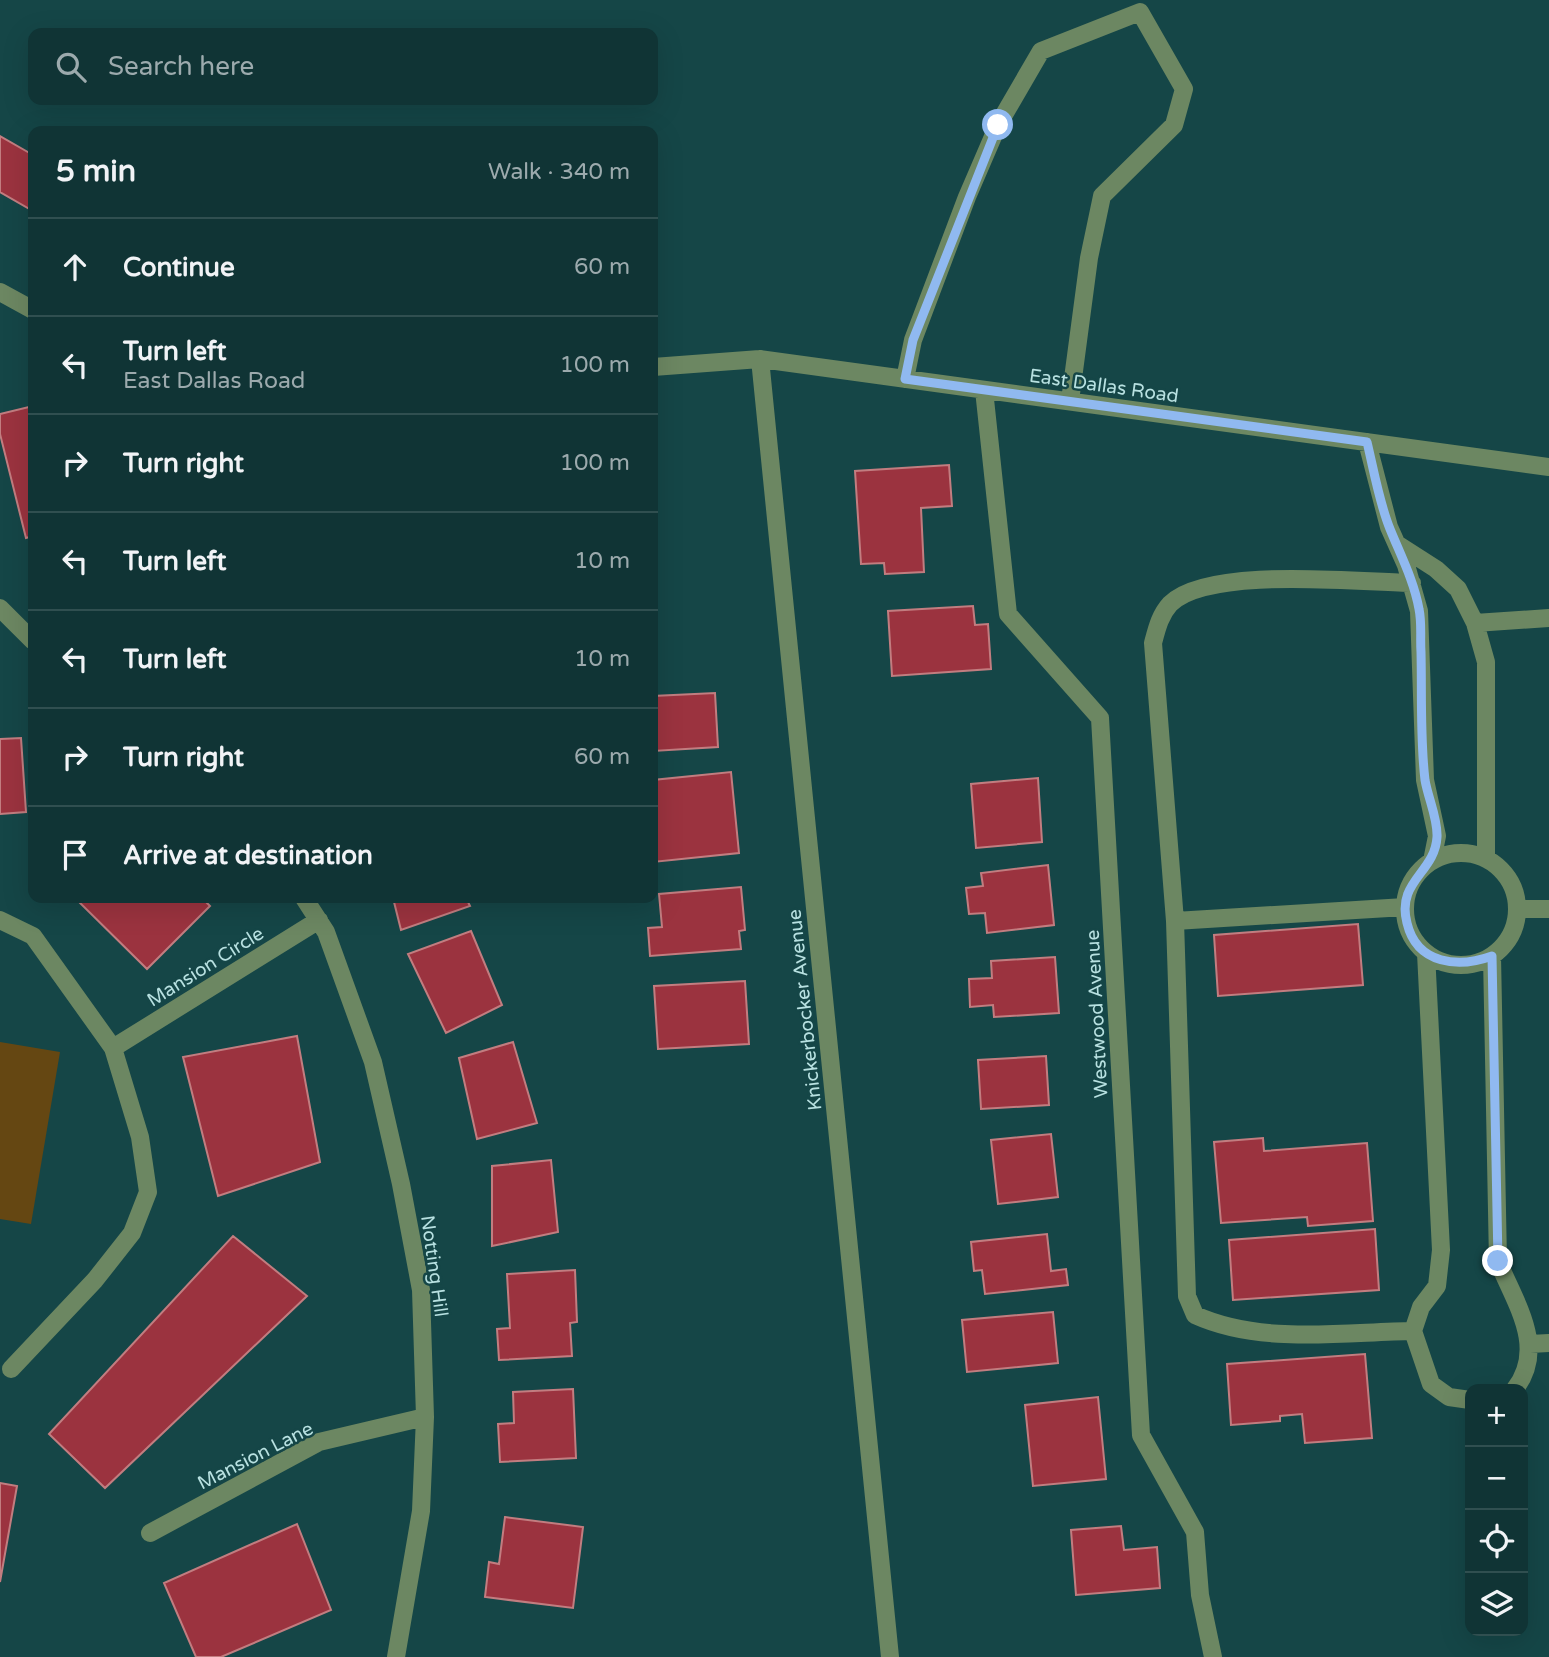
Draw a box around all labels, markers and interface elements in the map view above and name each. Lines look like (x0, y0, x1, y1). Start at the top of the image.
search box (28, 28, 658, 105)
icon: search (52, 48, 90, 86)
text: Search here (108, 51, 254, 82)
route start (982, 109, 1013, 140)
text: 5 min (56, 153, 136, 190)
text: Walk · 340 m (488, 158, 630, 186)
icon: ahead (56, 248, 94, 286)
text: Continue (123, 252, 235, 283)
text: 60 m (574, 253, 630, 281)
text: Turn left (123, 336, 226, 367)
icon: left (56, 346, 94, 384)
text: 100 m (560, 351, 630, 379)
street label: East Dallas Road (1028, 365, 1180, 407)
text: East Dallas Road (123, 367, 305, 395)
icon: right (56, 444, 94, 482)
text: Turn right (123, 448, 244, 479)
text: 100 m (560, 449, 630, 477)
icon: left (56, 542, 94, 580)
text: Turn left (123, 546, 226, 577)
text: 10 m (574, 547, 630, 575)
icon: left (56, 640, 94, 678)
text: Turn left (123, 644, 226, 675)
text: 10 m (574, 645, 630, 673)
icon: right (56, 738, 94, 776)
text: Turn right (123, 742, 244, 773)
text: 60 m (574, 743, 630, 771)
icon: arrive (56, 836, 94, 874)
text: Arrive at destination (123, 840, 373, 871)
street label: Knickerbocker Avenue (783, 908, 827, 1112)
street label: Mansion Circle (143, 922, 268, 1011)
street label: Westwood Avenue (1082, 929, 1112, 1099)
street label: Notting Hill (416, 1214, 452, 1318)
route end (1482, 1245, 1513, 1276)
map controls (1465, 1384, 1528, 1636)
button: + (1465, 1384, 1528, 1447)
street label: Mansion Lane (194, 1417, 317, 1494)
button: − (1465, 1447, 1528, 1510)
button: locate (1465, 1510, 1528, 1573)
button: layers (1465, 1573, 1528, 1636)

